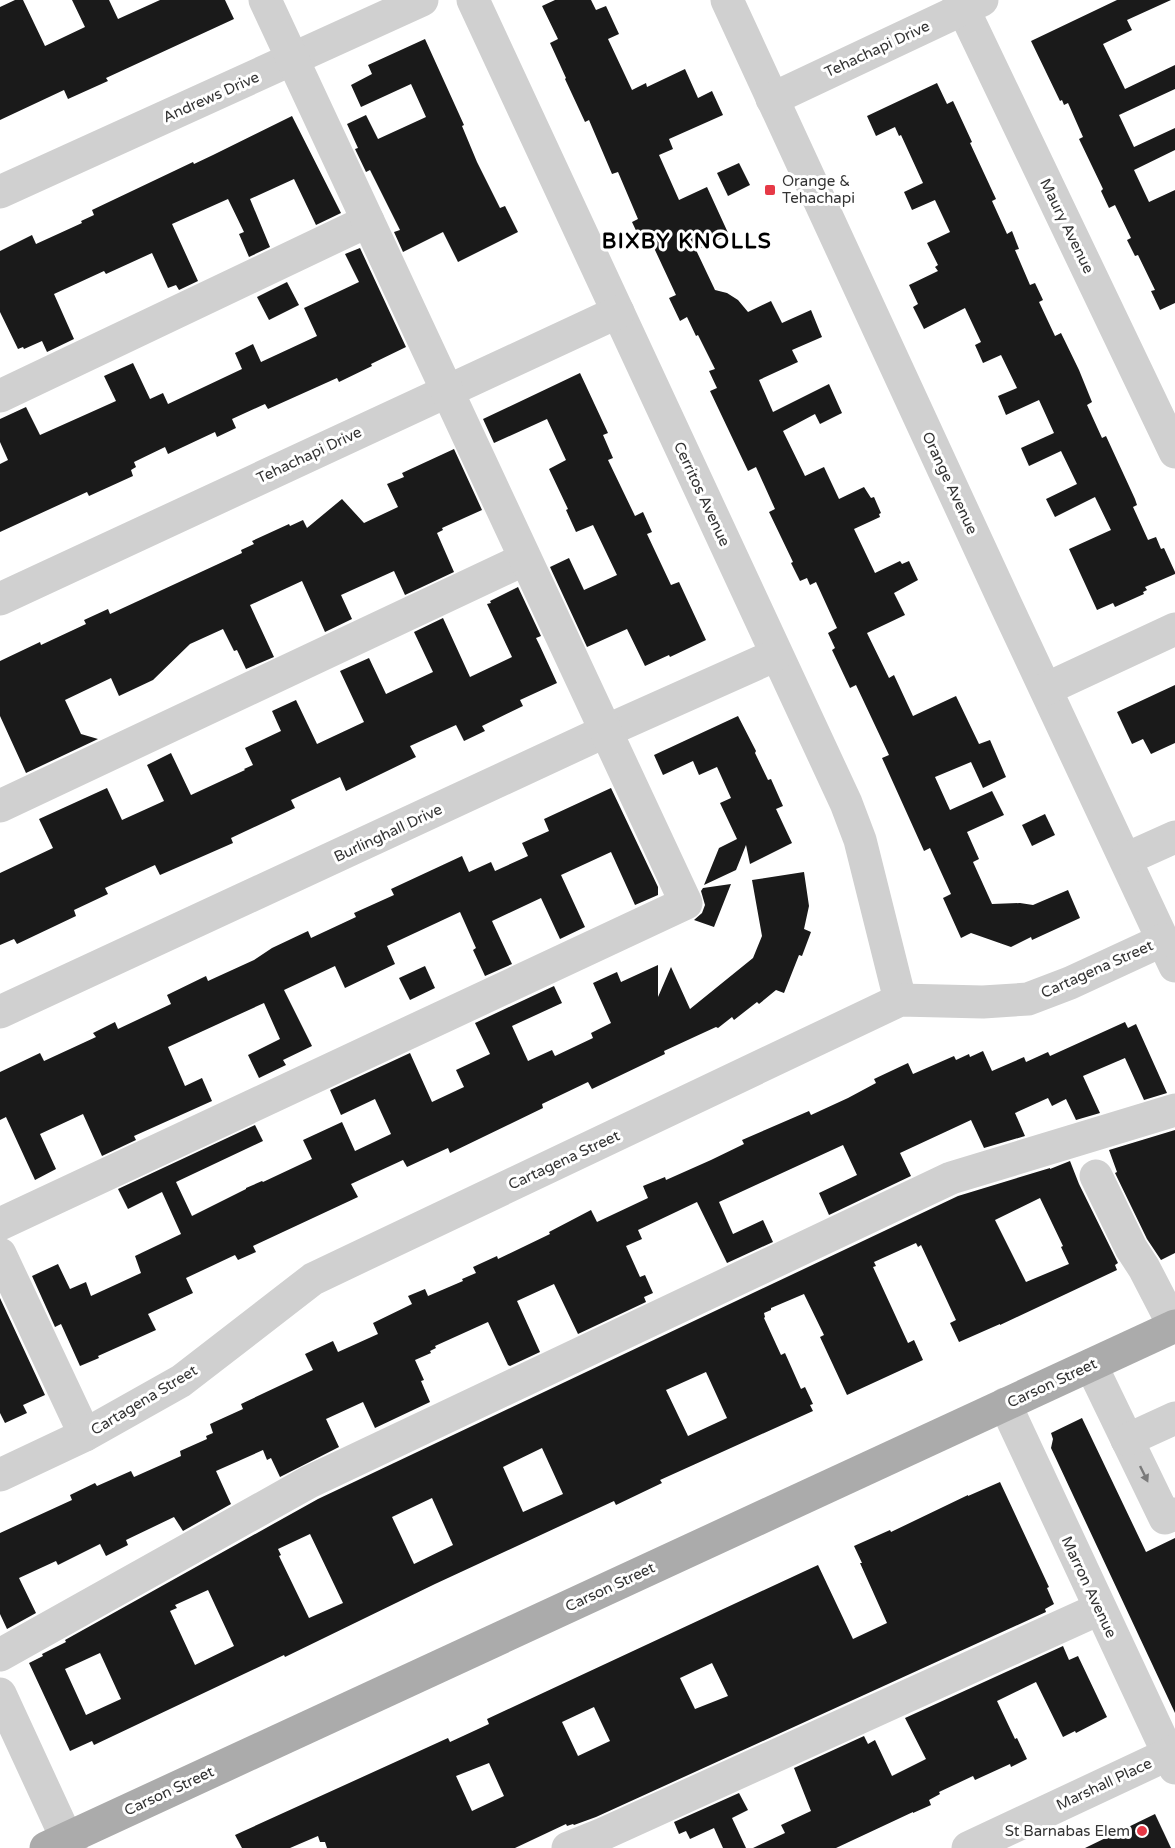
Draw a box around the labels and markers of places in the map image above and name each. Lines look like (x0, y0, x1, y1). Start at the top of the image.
place label: Orange & Tehachapi (782, 172, 855, 207)
marker: Orange & Tehachapi (763, 183, 777, 197)
place label: St Barnabas Elem (1005, 1822, 1130, 1840)
marker: St Barnabas Elem (1135, 1824, 1149, 1838)

